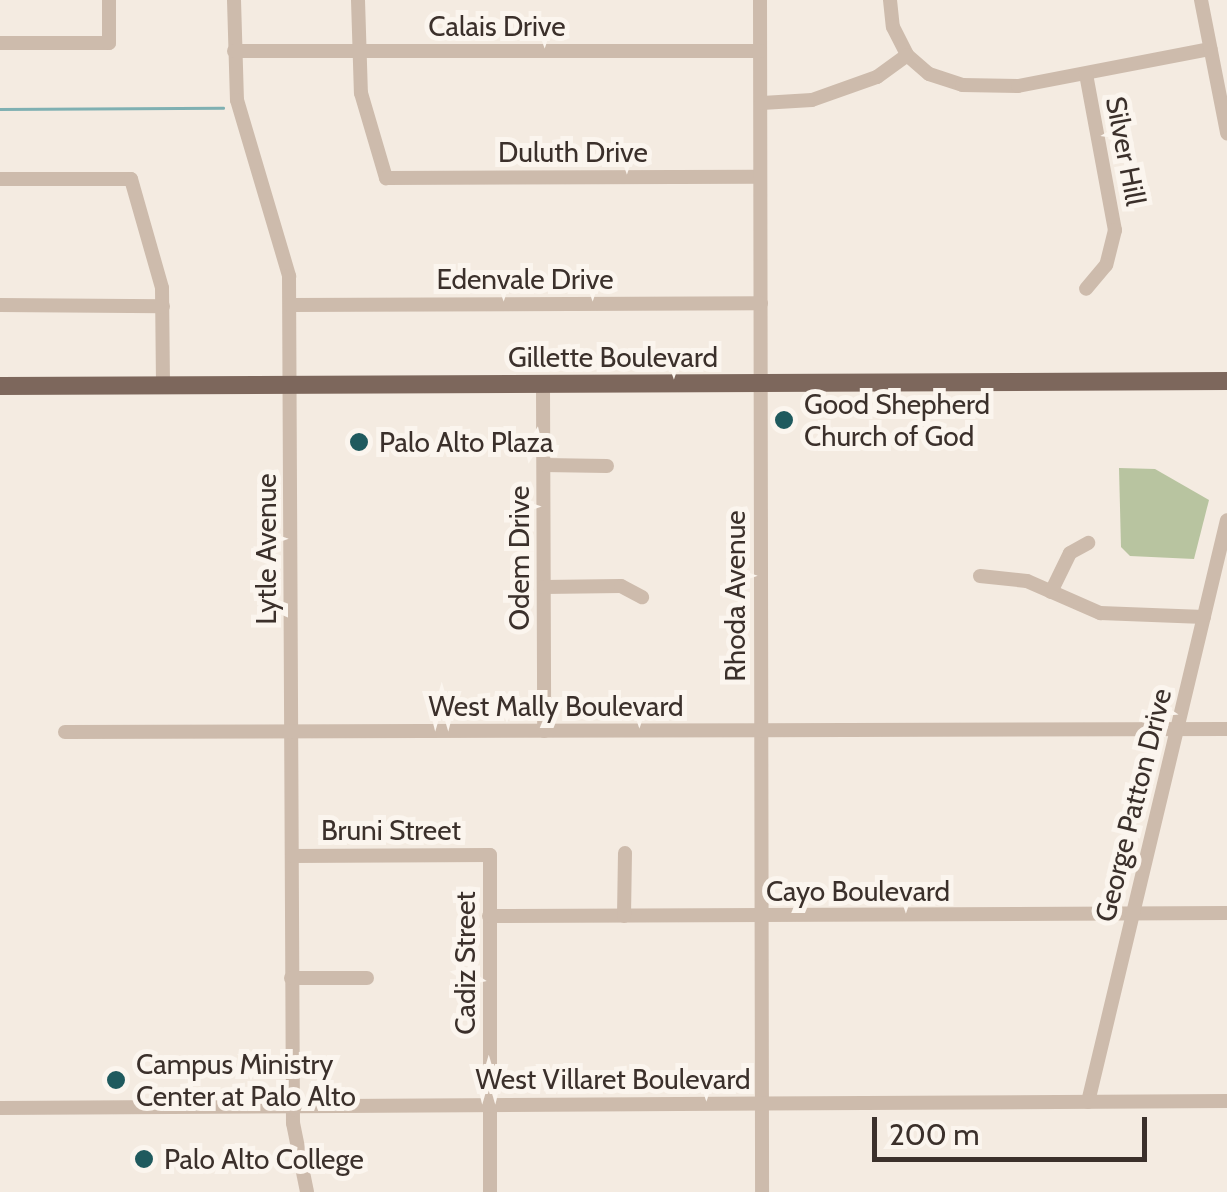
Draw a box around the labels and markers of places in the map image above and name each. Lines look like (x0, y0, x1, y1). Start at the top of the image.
place label: Good Shepherd Church of God (804, 387, 990, 453)
marker: Good Shepherd Church of God (773, 409, 795, 431)
place label: Palo Alto Plaza (379, 425, 553, 459)
marker: Palo Alto Plaza (348, 431, 370, 453)
place label: Campus Ministry Center at Palo Alto (136, 1047, 356, 1113)
marker: Campus Ministry Center at Palo Alto (105, 1069, 127, 1091)
place label: Palo Alto College (164, 1142, 364, 1176)
marker: Palo Alto College (133, 1148, 155, 1170)

